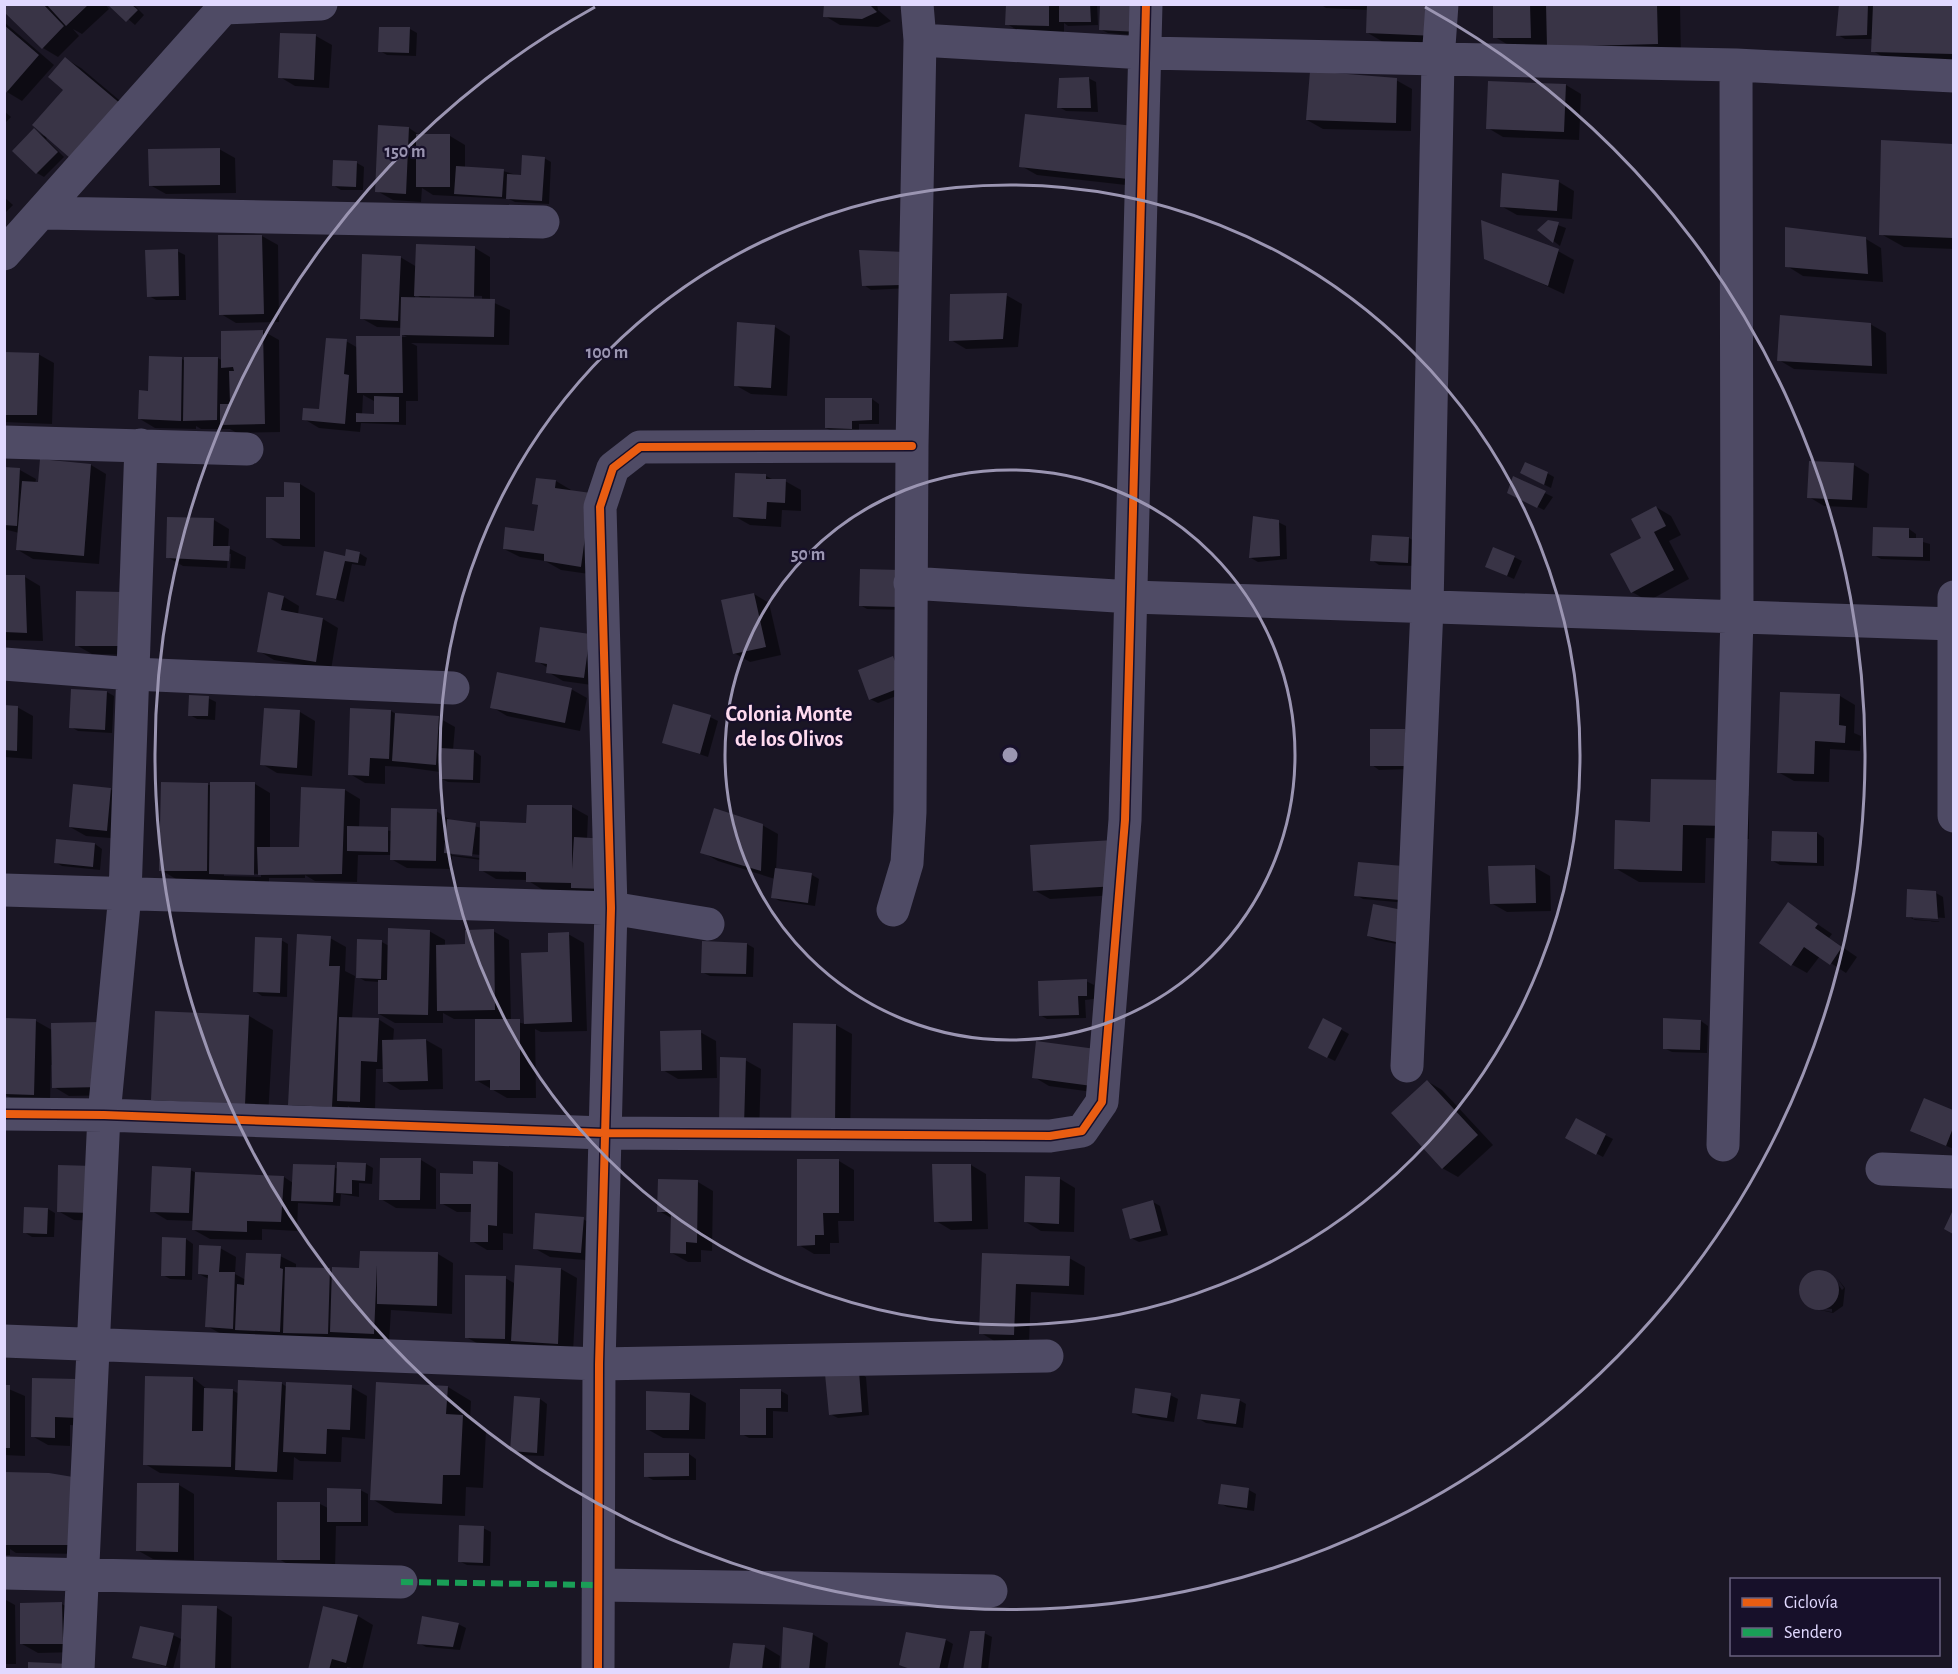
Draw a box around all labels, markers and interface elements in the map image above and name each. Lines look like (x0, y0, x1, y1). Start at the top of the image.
text: 150 m (385, 143, 425, 161)
text: 100 m (586, 344, 628, 362)
text: 50 m (791, 546, 825, 564)
district label: Colonia Monte de los Olivos (726, 703, 852, 750)
centre of rings (1000, 745, 1020, 765)
legend (1730, 1578, 1940, 1656)
text: Ciclovía (1784, 1594, 1838, 1612)
text: Sendero (1784, 1624, 1842, 1642)

